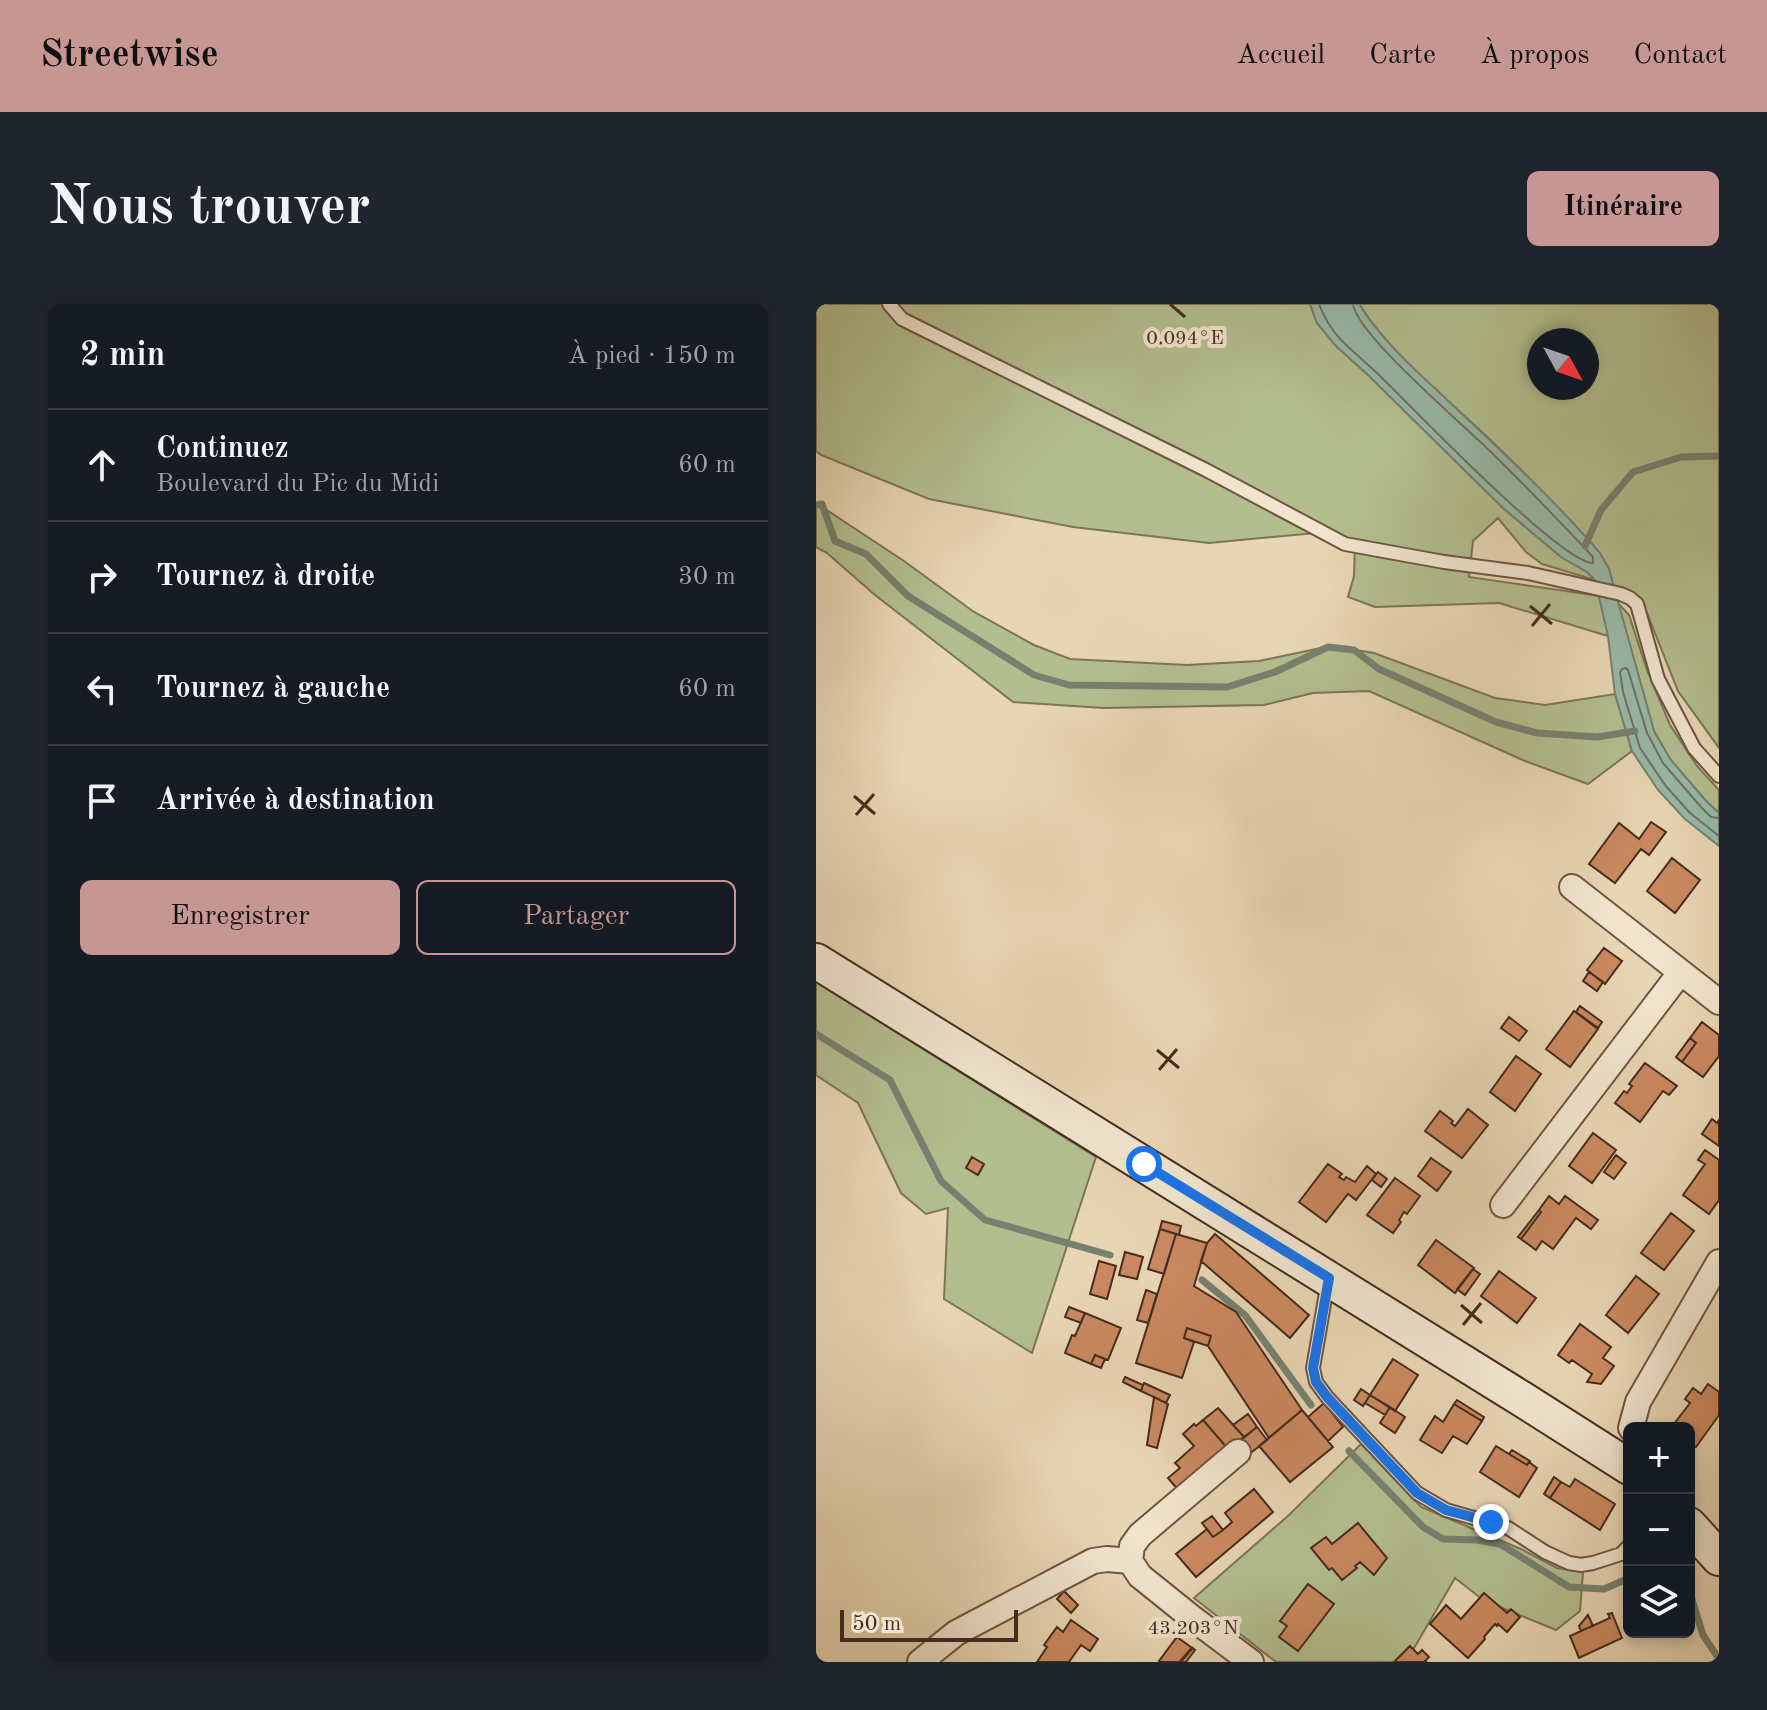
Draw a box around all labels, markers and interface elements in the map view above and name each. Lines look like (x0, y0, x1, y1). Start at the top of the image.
text: Streetwise (40, 37, 219, 75)
text: Accueil (1236, 42, 1325, 70)
text: Carte (1369, 42, 1436, 70)
text: À propos (1480, 42, 1590, 70)
text: Contact (1634, 42, 1727, 70)
button: Itinéraire (1527, 171, 1719, 246)
text: Nous trouver (48, 180, 371, 236)
north arrow (1527, 328, 1599, 400)
text: 0.094°E (1146, 329, 1224, 349)
text: 2 min (80, 339, 165, 373)
text: À pied · 150 m (568, 343, 736, 369)
text: Continuez (156, 434, 289, 464)
icon: ahead (80, 443, 124, 487)
text: 60 m (678, 452, 736, 478)
text: Boulevard du Pic du Midi (156, 471, 439, 497)
icon: right (80, 555, 124, 599)
text: Tournez à droite (156, 562, 375, 592)
text: 30 m (678, 564, 736, 590)
icon: left (80, 667, 124, 711)
text: Tournez à gauche (156, 674, 390, 704)
text: 60 m (678, 676, 736, 702)
icon: arrive (80, 779, 124, 823)
text: Arrivée à destination (156, 786, 435, 816)
button: Enregistrer (80, 880, 400, 955)
button: Partager (416, 880, 736, 955)
route start (1126, 1146, 1162, 1182)
map controls (1623, 1422, 1695, 1638)
button: + (1623, 1422, 1695, 1494)
button: − (1623, 1494, 1695, 1566)
route end (1473, 1504, 1509, 1540)
button: layers (1623, 1566, 1695, 1638)
scale bar (840, 1606, 1018, 1642)
text: 50 m (852, 1613, 901, 1635)
text: 43.203°N (1148, 1619, 1238, 1639)

